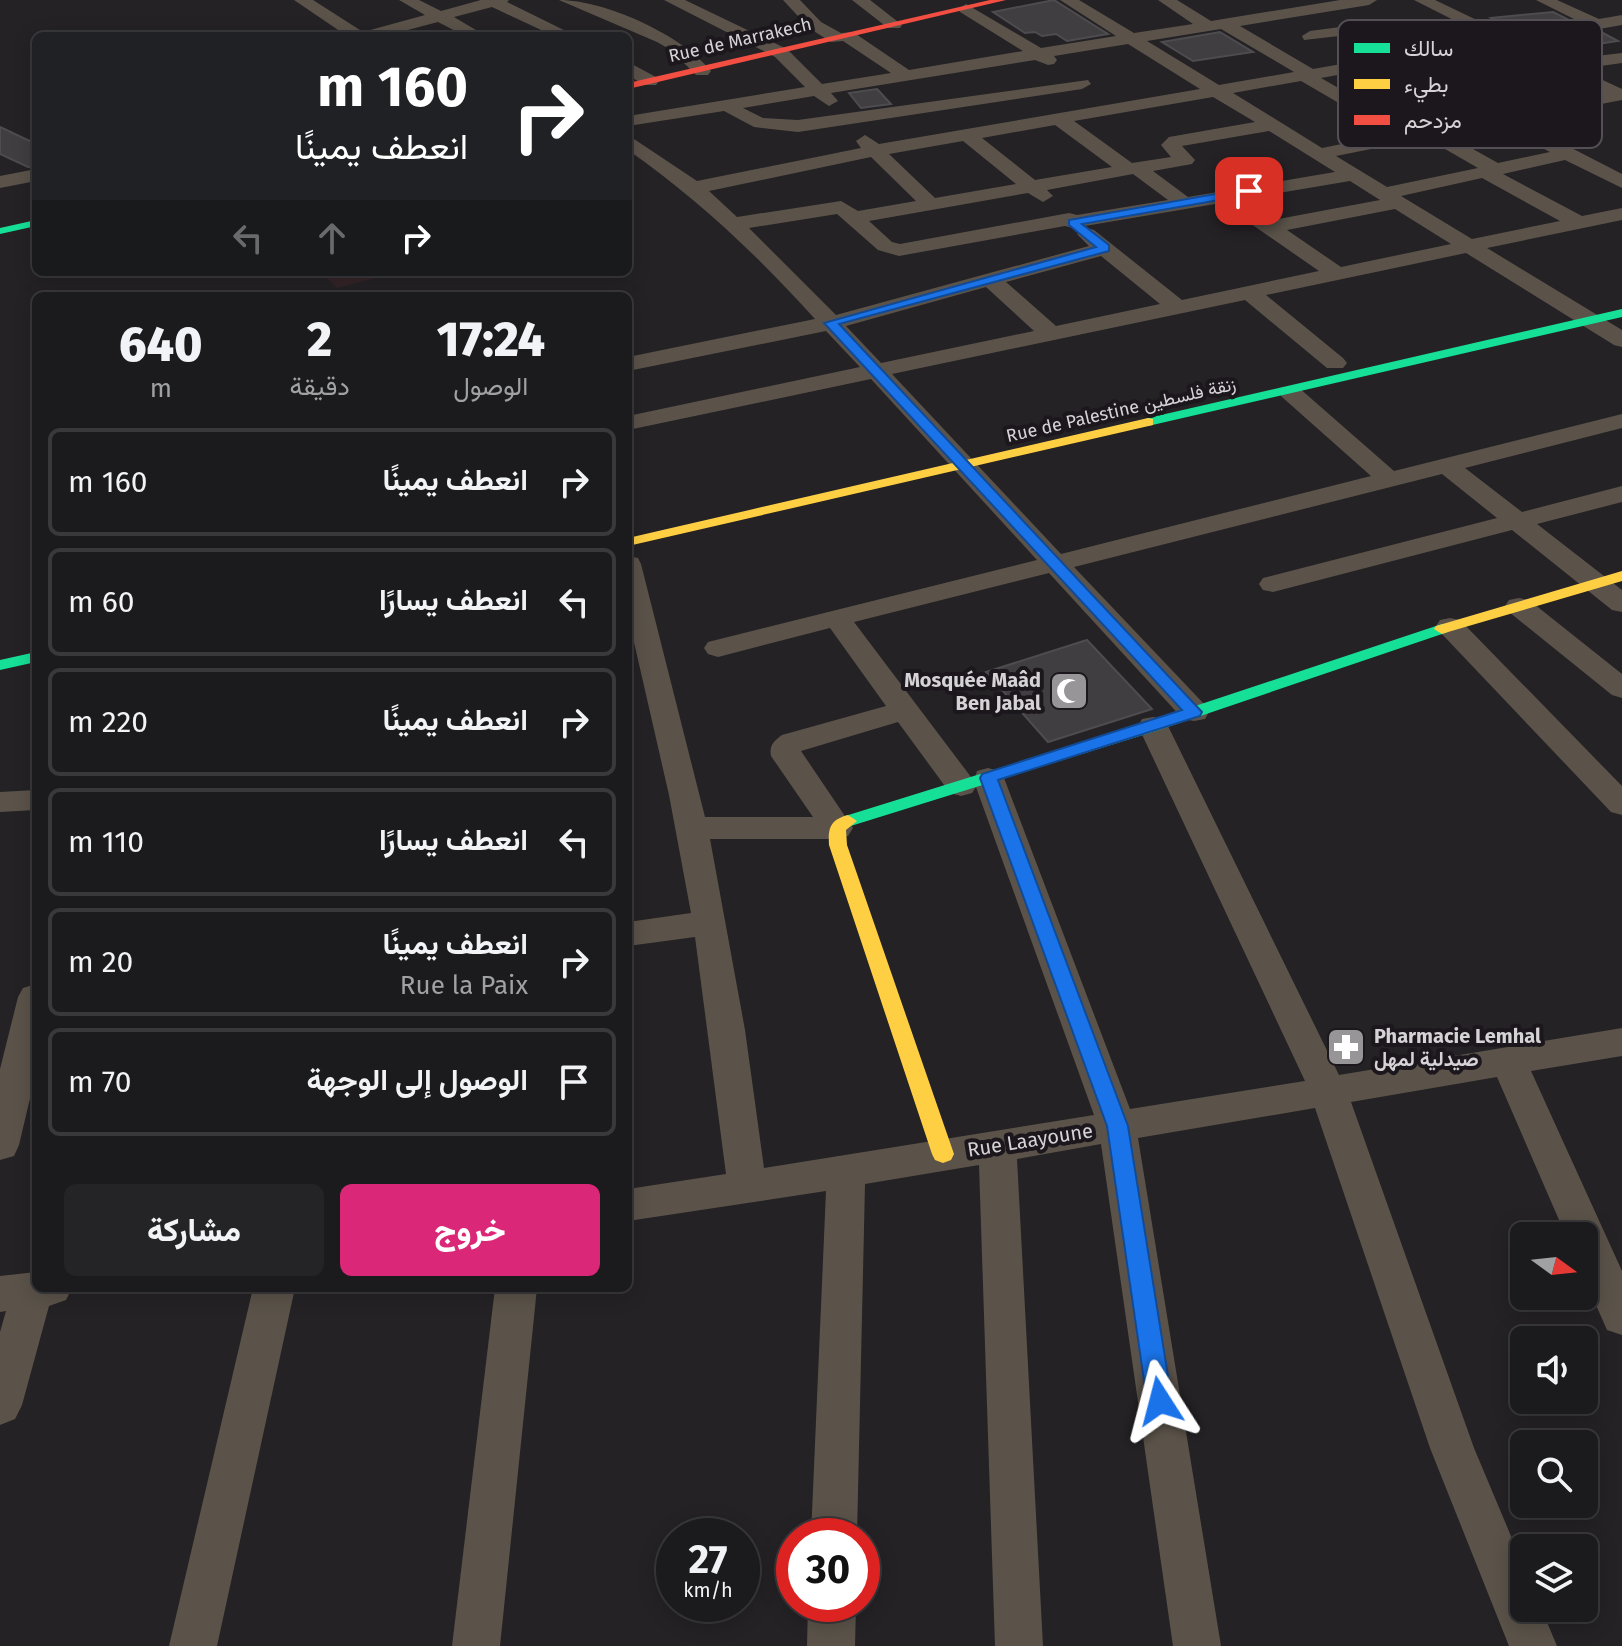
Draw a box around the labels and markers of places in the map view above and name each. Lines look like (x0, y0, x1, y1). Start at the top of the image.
pin (1215, 157, 1283, 225)
place label: Mosquée Maâd Ben Jabal (904, 668, 1041, 715)
mosque icon: Mosquée Maâd Ben Jabal (1048, 670, 1090, 712)
place label: Pharmacie Lemhal صيدلية لمهل (1374, 1024, 1541, 1072)
pharmacy icon: Pharmacie Lemhal صيدلية لمهل (1325, 1026, 1367, 1068)

